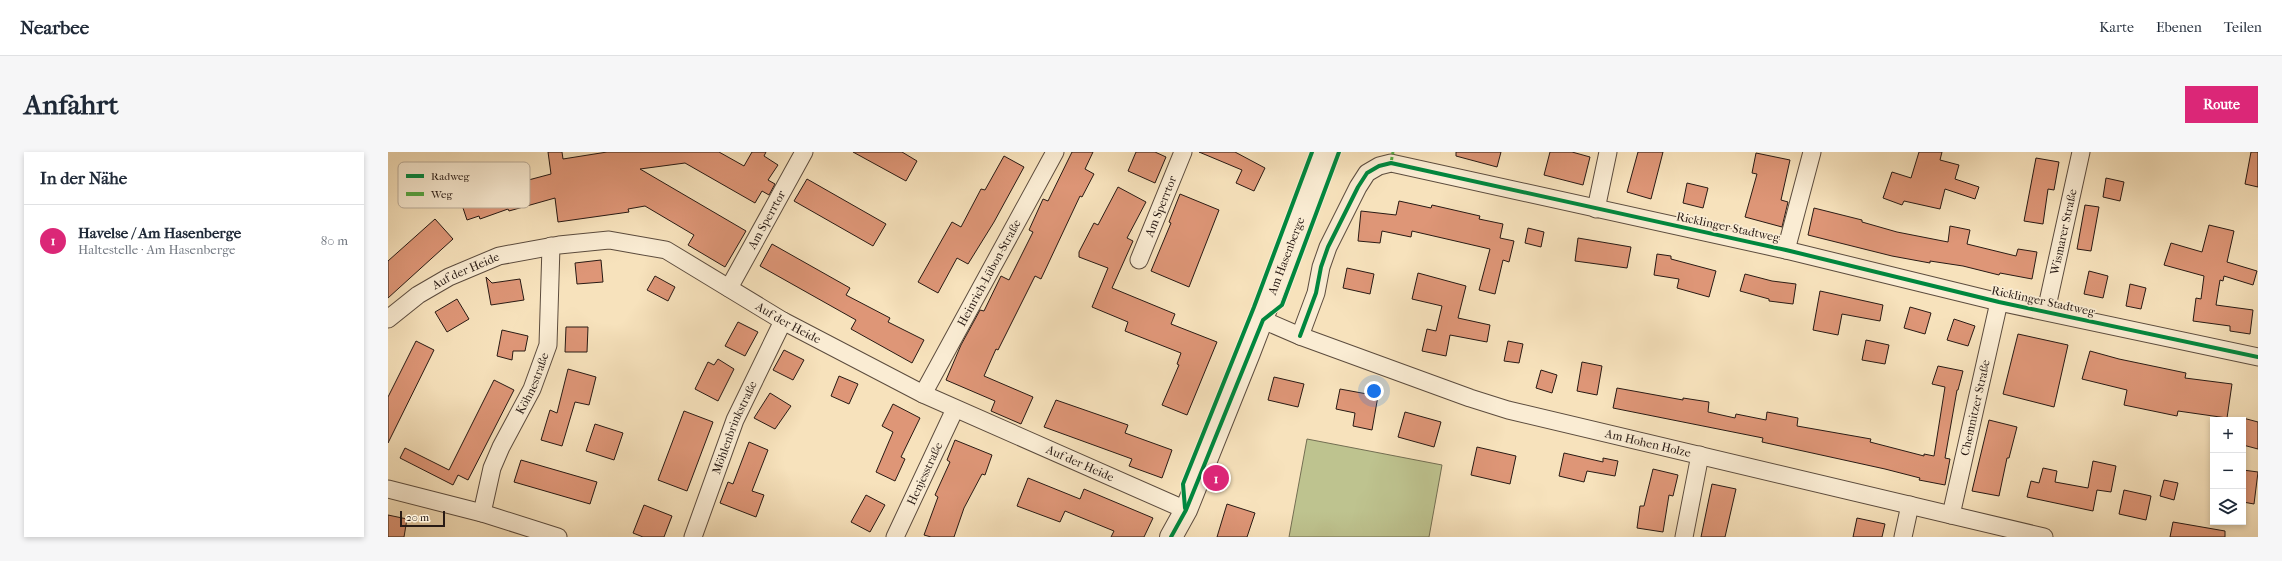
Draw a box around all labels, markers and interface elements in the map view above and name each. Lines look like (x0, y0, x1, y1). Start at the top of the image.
text: Nearbee (20, 17, 89, 39)
text: Karte (2099, 19, 2134, 36)
text: Ebenen (2156, 19, 2202, 36)
text: Teilen (2224, 19, 2262, 36)
button: Route (2185, 86, 2258, 123)
text: Anfahrt (24, 88, 118, 121)
legend (398, 162, 530, 208)
text: In der Nähe (40, 168, 127, 188)
text: Radweg (431, 170, 470, 183)
street label: Am Sperrtor (1142, 173, 1180, 240)
street label: Am Sperrtor (744, 187, 789, 252)
text: Weg (430, 188, 453, 201)
street label: Wismarer Straße (2047, 188, 2080, 277)
street label: Ricklinger Stadtweg (1675, 209, 1782, 245)
street label: Am Hasenberge (1265, 215, 1307, 298)
street label: Heinrich-Lübon-Straße (954, 217, 1024, 329)
text: Havelse / Am Hasenberge (78, 224, 241, 242)
text: 1 (51, 233, 55, 248)
text: 80 m (321, 233, 348, 248)
text: Haltestelle · Am Hasenberge (78, 242, 236, 257)
street label: Auf der Heide (429, 250, 502, 293)
street label: Ricklinger Stadtweg (1990, 283, 2097, 319)
street label: Auf der Heide (752, 299, 823, 347)
street label: Köhnestraße (513, 351, 552, 417)
street label: Chemnitzer Straße (1958, 358, 1993, 457)
street label: Möhlenbrinkstraße (709, 379, 760, 476)
your location (1364, 381, 1384, 401)
map controls (2210, 417, 2246, 525)
button: + (2210, 417, 2246, 453)
street label: Am Hohen Holze (1603, 426, 1692, 460)
street label: Henjesstraße (904, 440, 945, 507)
street label: Auf der Heide (1043, 442, 1116, 484)
button: − (2210, 453, 2246, 489)
pin: 1 (1203, 463, 1229, 493)
button: layers (2210, 489, 2246, 525)
scale bar (400, 509, 445, 528)
text: 20 m (406, 511, 429, 524)

